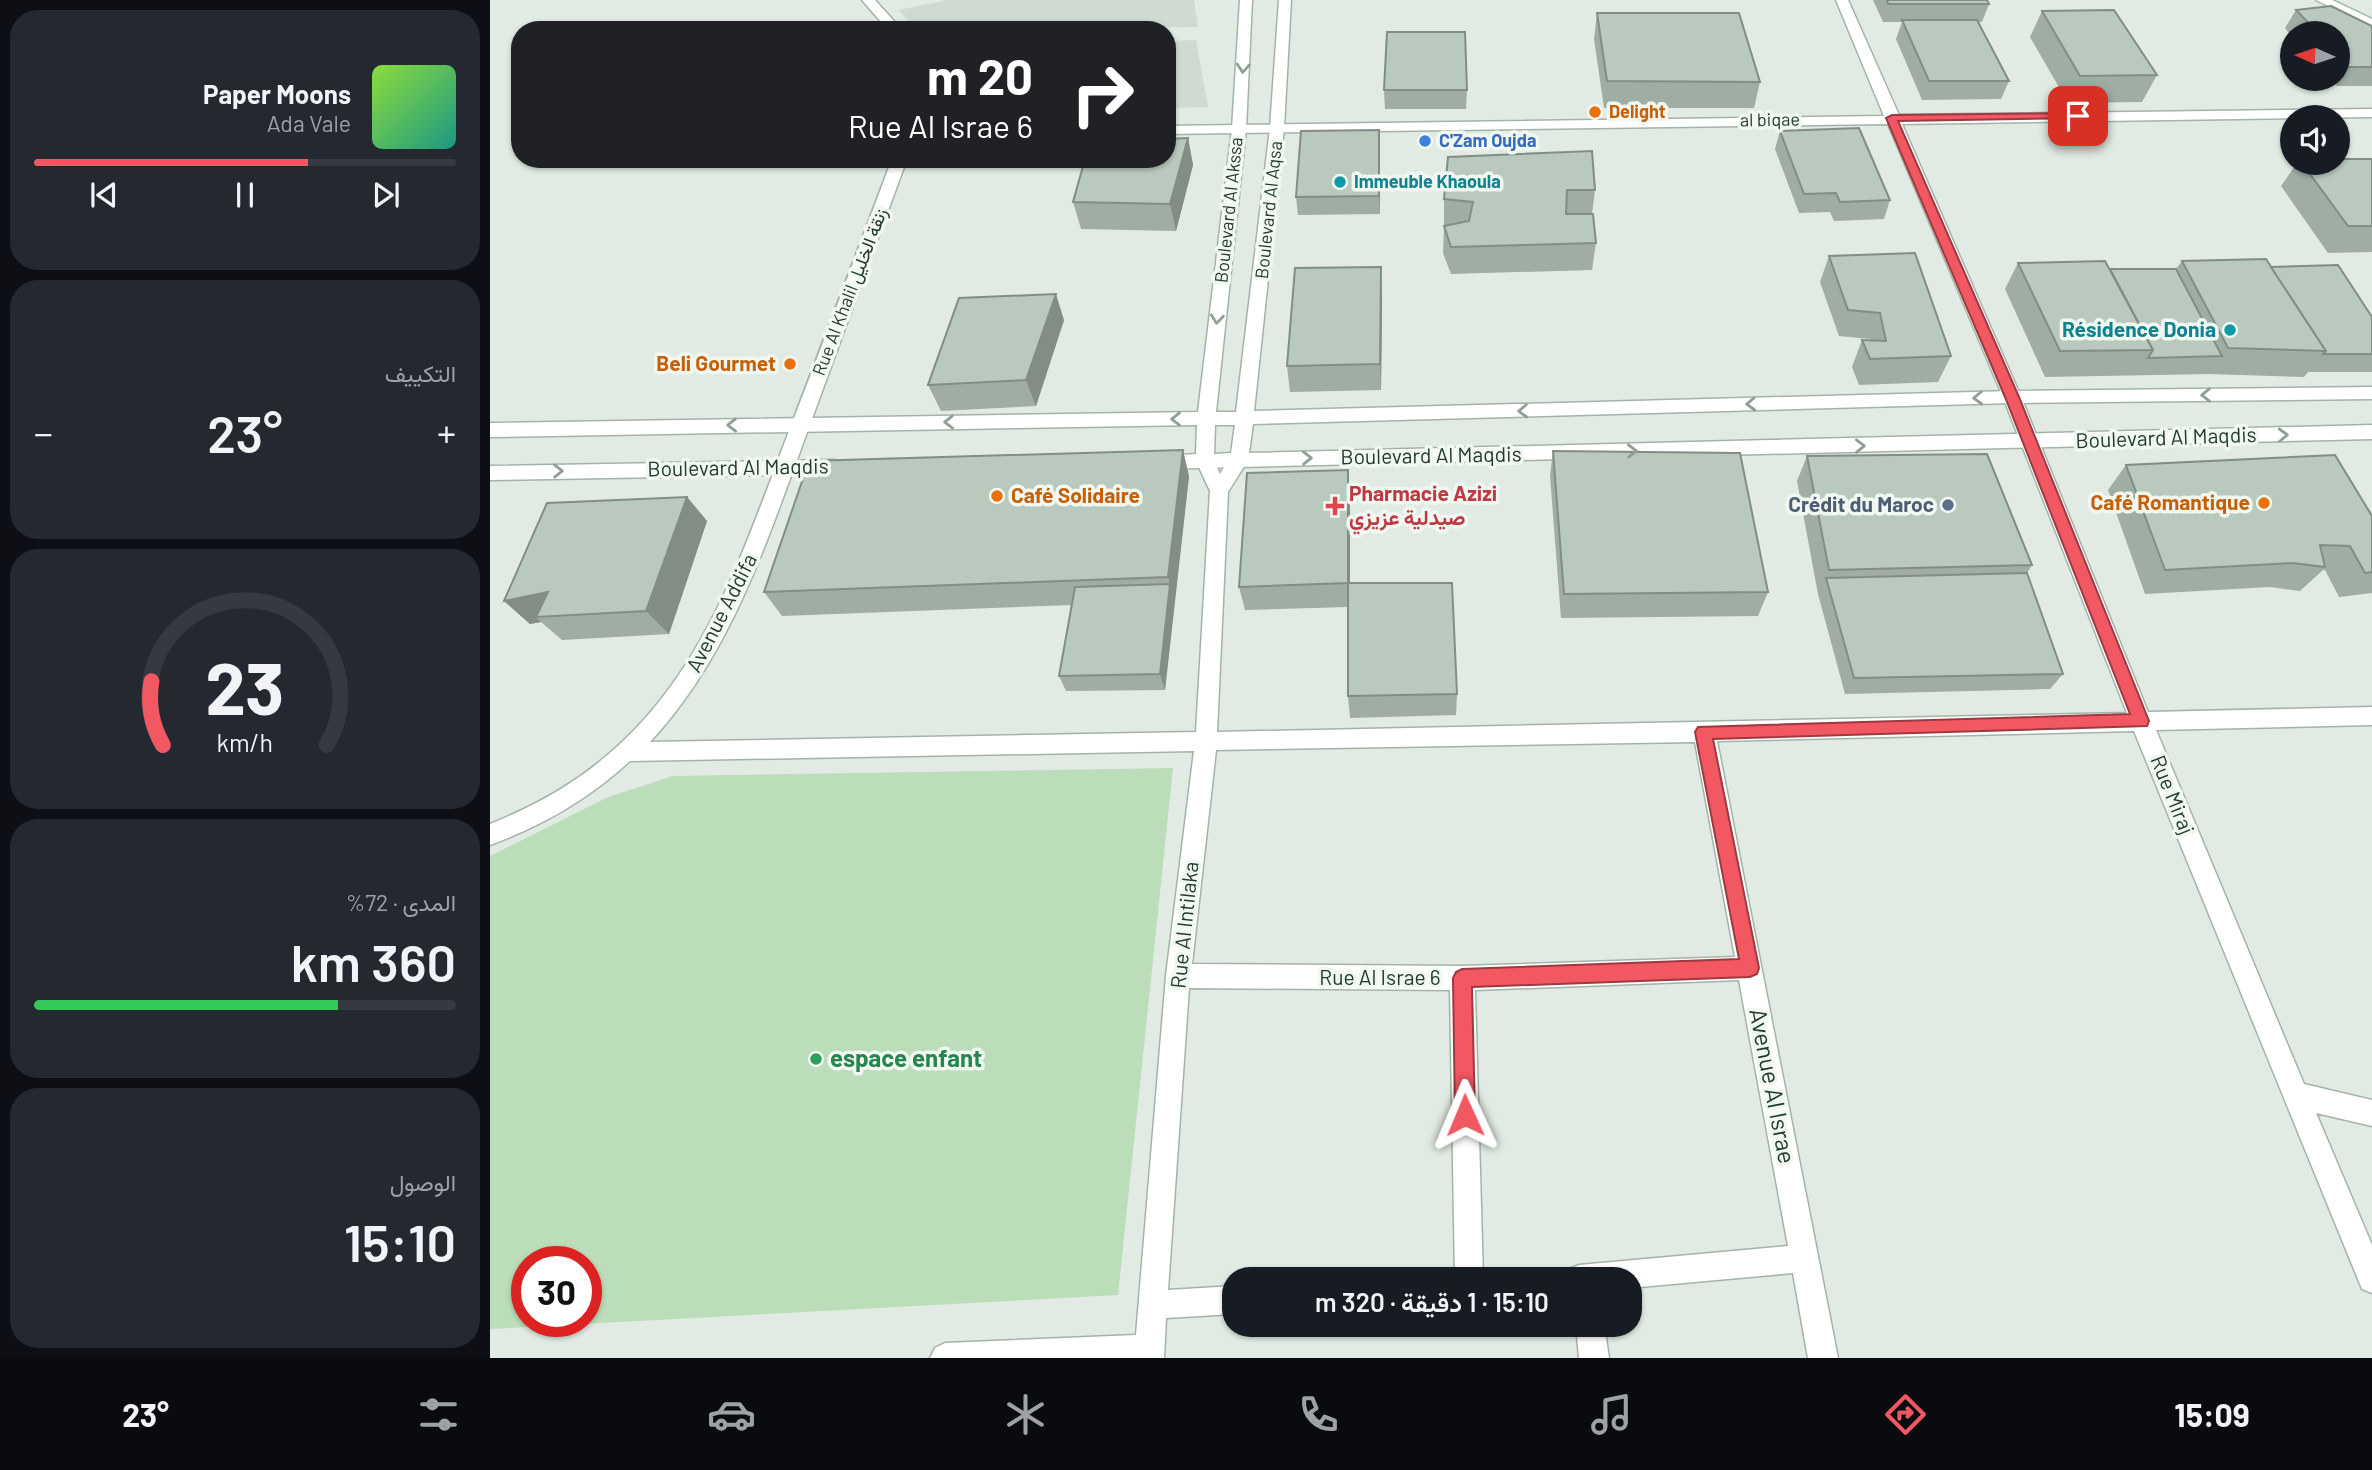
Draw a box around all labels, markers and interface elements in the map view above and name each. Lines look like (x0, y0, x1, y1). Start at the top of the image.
north arrow (2280, 21, 2350, 91)
map controls (2280, 21, 2350, 175)
text: 20 m (927, 46, 1033, 105)
icon: right (1057, 49, 1148, 140)
one-way arrow (1236, 63, 1251, 74)
text: Paper Moons (203, 78, 351, 109)
pin (2048, 86, 2108, 146)
icon: arrive (2059, 97, 2097, 135)
place label: Delight (1609, 100, 1666, 122)
marker: Delight (1587, 104, 1603, 120)
button: sound (2280, 105, 2350, 175)
text: Rue Al Israe 6 (848, 106, 1033, 144)
street label: al biqae (1740, 107, 1800, 131)
text: Ada Vale (267, 109, 351, 137)
place label: C'Zam Oujda (1439, 129, 1536, 151)
marker: C'Zam Oujda (1417, 133, 1433, 149)
street label: Boulevard Al Akssa (1209, 136, 1247, 284)
street label: Boulevard Al Aqsa (1250, 140, 1286, 280)
place label: Immeuble Khaoula (1354, 170, 1501, 192)
marker: Immeuble Khaoula (1332, 174, 1348, 190)
icon: previous (85, 176, 123, 214)
icon: pause (226, 176, 264, 214)
icon: next (367, 176, 405, 214)
street label: Rue Al Khalil زنقة الخليل (807, 205, 892, 379)
one-way arrow (1210, 313, 1225, 325)
place label: Résidence Donia (2062, 316, 2216, 341)
marker: Résidence Donia (2222, 322, 2238, 338)
place label: Beli Gourmet (656, 350, 776, 375)
marker: Beli Gourmet (782, 356, 798, 372)
text: التكييف (385, 359, 456, 387)
one-way arrow (2200, 387, 2211, 403)
one-way arrow (1973, 391, 1984, 406)
one-way arrow (1745, 397, 1756, 412)
text: 23° (207, 401, 283, 463)
one-way arrow (1518, 403, 1529, 418)
text: − (34, 409, 53, 455)
text: + (437, 409, 456, 455)
one-way arrow (1171, 412, 1182, 427)
one-way arrow (943, 414, 954, 430)
one-way arrow (727, 418, 738, 433)
street label: Boulevard Al Maqdis (2075, 421, 2257, 452)
one-way arrow (2278, 427, 2289, 442)
one-way arrow (1855, 438, 1865, 454)
street label: Boulevard Al Maqdis (1340, 440, 1522, 469)
one-way arrow (1628, 443, 1638, 459)
one-way arrow (1302, 451, 1313, 466)
street label: Boulevard Al Maqdis (647, 452, 829, 481)
one-way arrow (553, 464, 564, 479)
place label: Pharmacie Azizi صيدلية عزيزي (1349, 480, 1497, 535)
place label: Café Solidaire (1011, 482, 1140, 507)
marker: Café Solidaire (989, 488, 1005, 504)
place label: Café Romantique (2091, 489, 2250, 514)
place label: Crédit du Maroc (1788, 491, 1934, 516)
marker: Café Romantique (2256, 495, 2272, 511)
marker: Crédit du Maroc (1940, 497, 1956, 513)
marker: Pharmacie Azizi صيدلية عزيزي (1327, 498, 1343, 514)
street label: Avenue Addifa (680, 549, 761, 676)
text: 23 (205, 642, 285, 730)
text: km/h (217, 727, 273, 757)
street label: Rue Miraj (2146, 751, 2201, 838)
street label: Rue Al Intilaka (1164, 860, 1203, 990)
text: المدى · 72% (346, 888, 456, 916)
text: 360 km (291, 930, 456, 992)
street label: Rue Al Israe 6 (1319, 964, 1441, 989)
street label: Avenue Al Israe (1744, 1006, 1803, 1166)
place label: espace enfant (830, 1043, 982, 1072)
marker: espace enfant (808, 1051, 824, 1067)
position arrow (1428, 1078, 1502, 1152)
text: الوصول (390, 1168, 456, 1196)
text: 15:10 (344, 1210, 456, 1272)
speed limit sign: 30 (511, 1246, 602, 1337)
text: 15:10 · 1 دقيقة · 320 m (1315, 1286, 1549, 1317)
icon: filters (414, 1390, 463, 1439)
icon: car (707, 1390, 756, 1439)
icon: climate (1001, 1390, 1050, 1439)
icon: phone (1294, 1390, 1343, 1439)
icon: music (1587, 1390, 1636, 1439)
icon: directions (1881, 1390, 1930, 1439)
text: 23° (122, 1395, 169, 1433)
text: 15:09 (2174, 1395, 2250, 1433)

